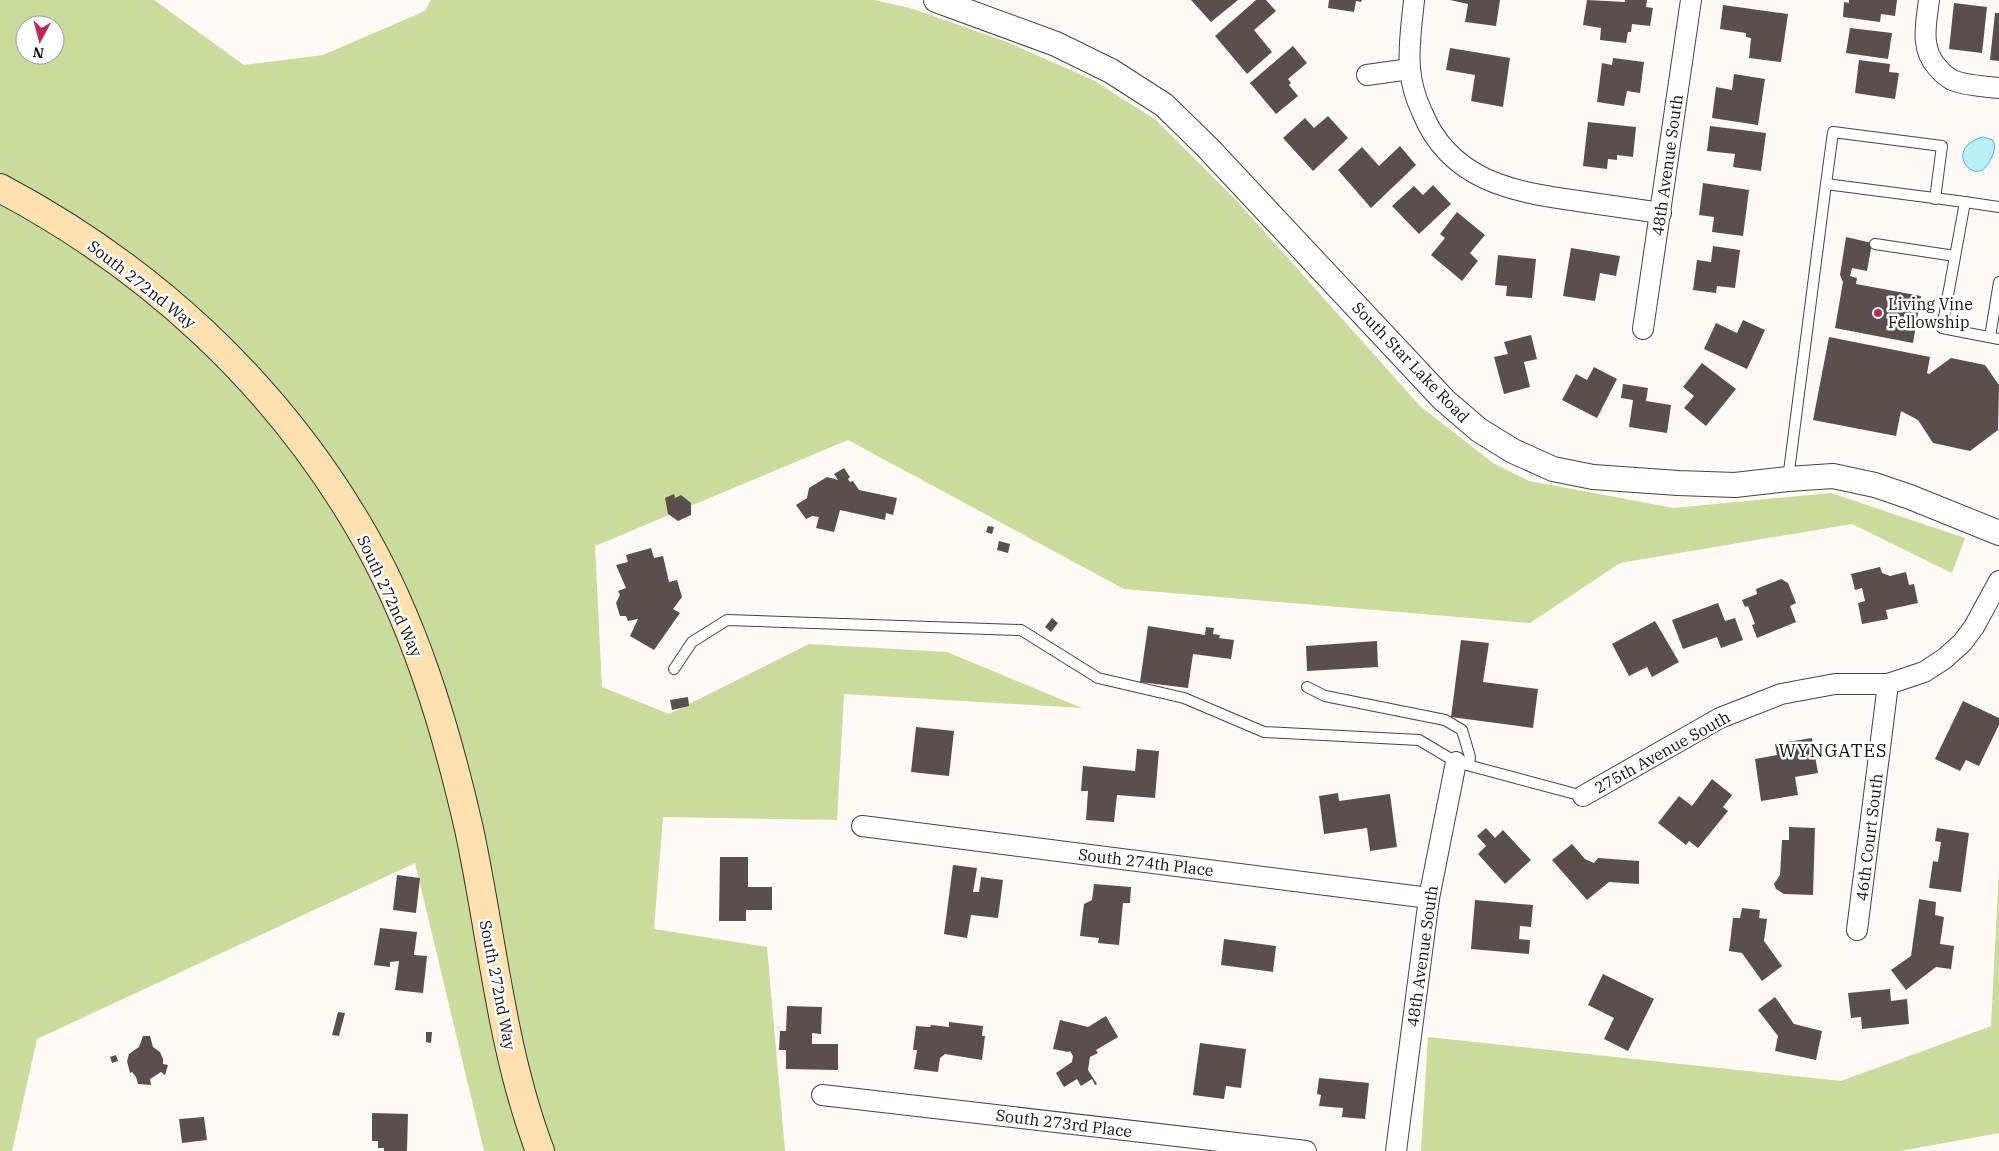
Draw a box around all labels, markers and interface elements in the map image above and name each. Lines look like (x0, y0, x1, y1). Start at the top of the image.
north arrow (15, 15, 65, 65)
text: N (32, 43, 45, 63)
street label: 48th Avenue South (1647, 93, 1687, 237)
street label: South 272nd Way (84, 236, 200, 333)
place label: Living Vine Fellowship (1888, 294, 1973, 332)
street label: South Star Lake Road (1348, 297, 1474, 427)
marker: Living Vine Fellowship (1872, 307, 1884, 319)
street label: South 272nd Way (353, 532, 427, 660)
street label: 275th Avenue South (1591, 706, 1733, 798)
district label: WYNGATES (1778, 739, 1888, 762)
street label: 46th Court South (1851, 772, 1887, 902)
street label: South 274th Place (1077, 844, 1215, 880)
street label: 48th Avenue South (1402, 884, 1442, 1028)
street label: South 272nd Way (476, 918, 520, 1052)
street label: South 273rd Place (995, 1105, 1133, 1141)

